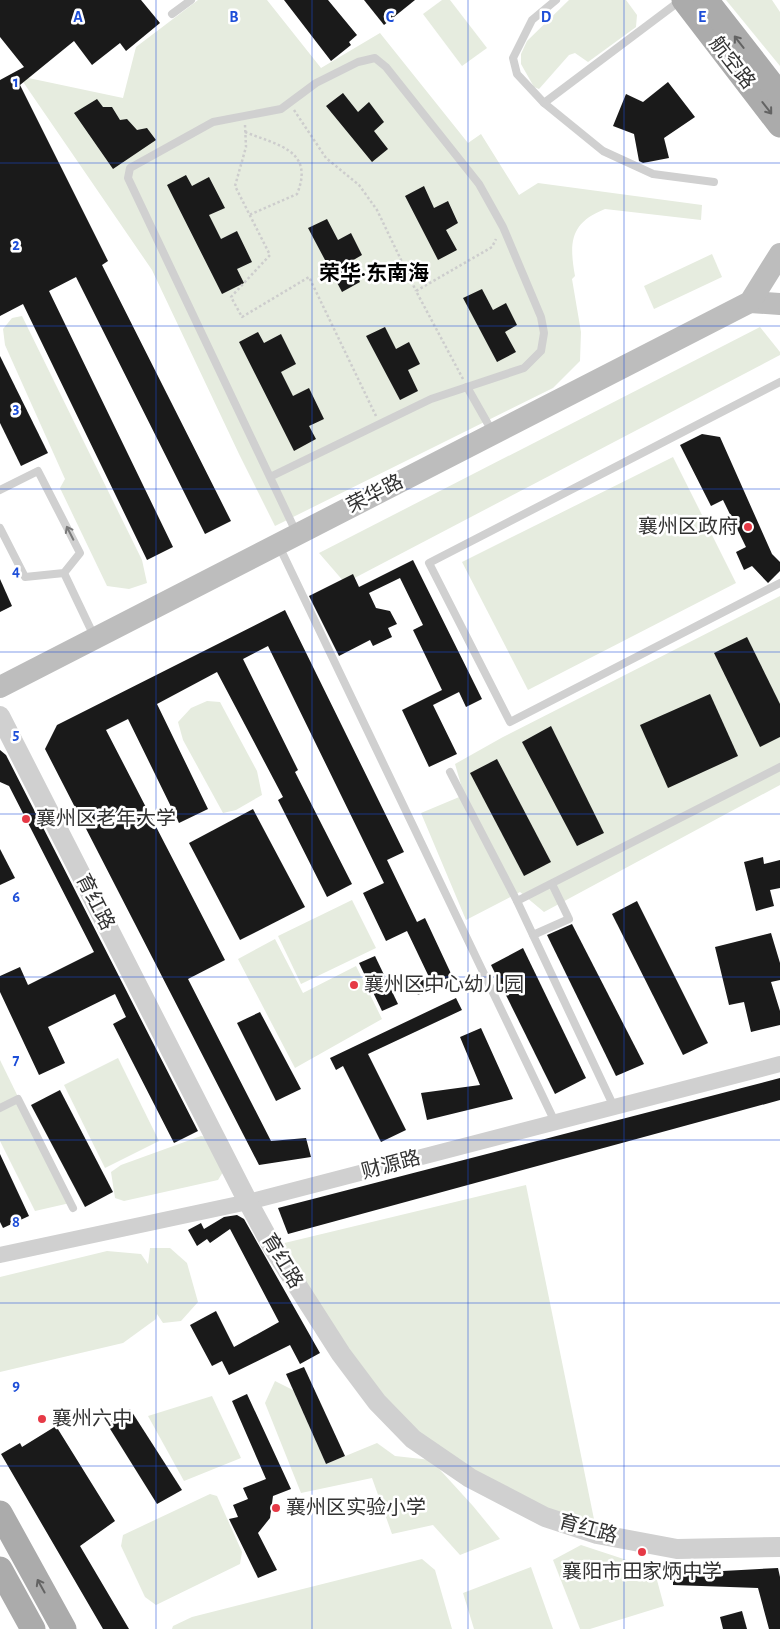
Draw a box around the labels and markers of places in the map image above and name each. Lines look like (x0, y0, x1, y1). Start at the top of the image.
place label: 襄州区政府 (638, 516, 738, 537)
marker: 襄州区政府 (742, 521, 754, 533)
place label: 襄州区老年大学 (36, 808, 176, 829)
marker: 襄州区老年大学 (20, 813, 32, 825)
place label: 襄州区中心幼儿园 (364, 974, 524, 995)
marker: 襄州区中心幼儿园 (348, 979, 360, 991)
place label: 襄州六中 (52, 1408, 132, 1429)
marker: 襄州六中 (36, 1413, 48, 1425)
place label: 襄州区实验小学 (286, 1497, 426, 1518)
marker: 襄州区实验小学 (270, 1502, 282, 1514)
marker: 襄阳市田家炳中学 (636, 1546, 648, 1558)
place label: 襄阳市田家炳中学 (562, 1561, 722, 1582)

